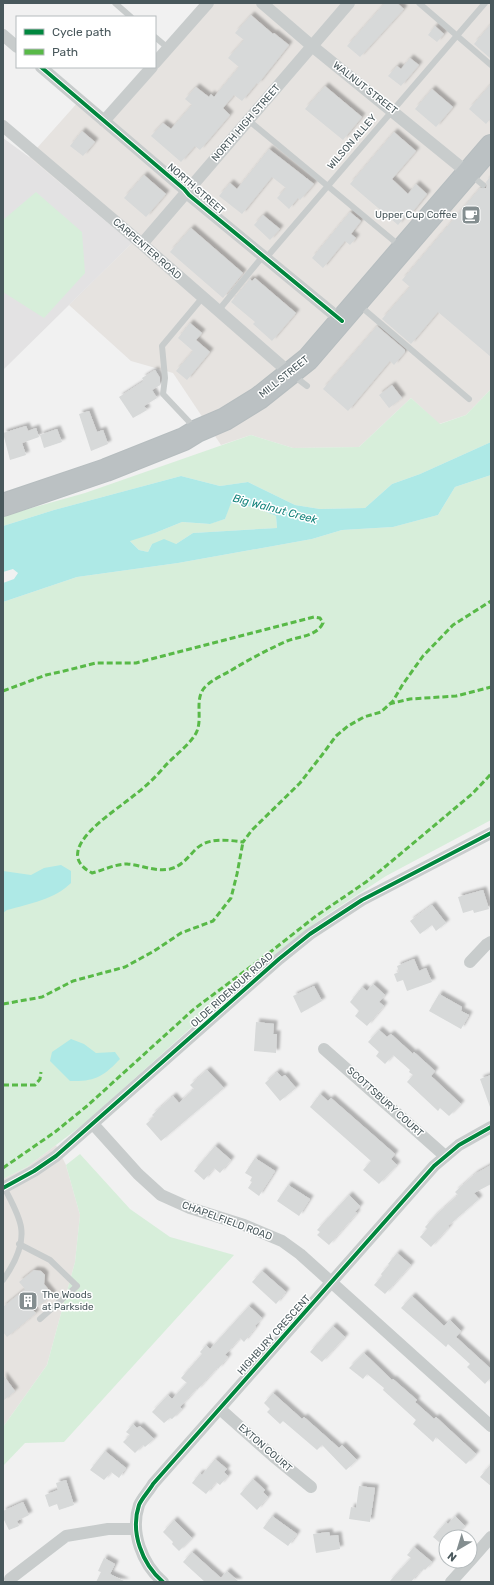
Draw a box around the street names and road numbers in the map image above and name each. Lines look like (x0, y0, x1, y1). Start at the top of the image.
street label: WALNUT STREET (330, 59, 400, 117)
street label: NORTH HIGH STREET (209, 82, 283, 164)
street label: WILSON ALLEY (325, 112, 380, 172)
street label: NORTH STREET (165, 161, 227, 217)
street label: CARPENTER ROAD (110, 216, 184, 282)
street label: MILL STREET (257, 353, 311, 401)
street label: OLDE RIDENOUR ROAD (188, 950, 276, 1030)
street label: SCOTTSBURY COURT (344, 1065, 426, 1140)
street label: CHAPELFIELD ROAD (180, 1199, 274, 1243)
street label: HIGHBURY CRESCENT (235, 1292, 313, 1377)
street label: EXTON COURT (236, 1422, 294, 1475)

